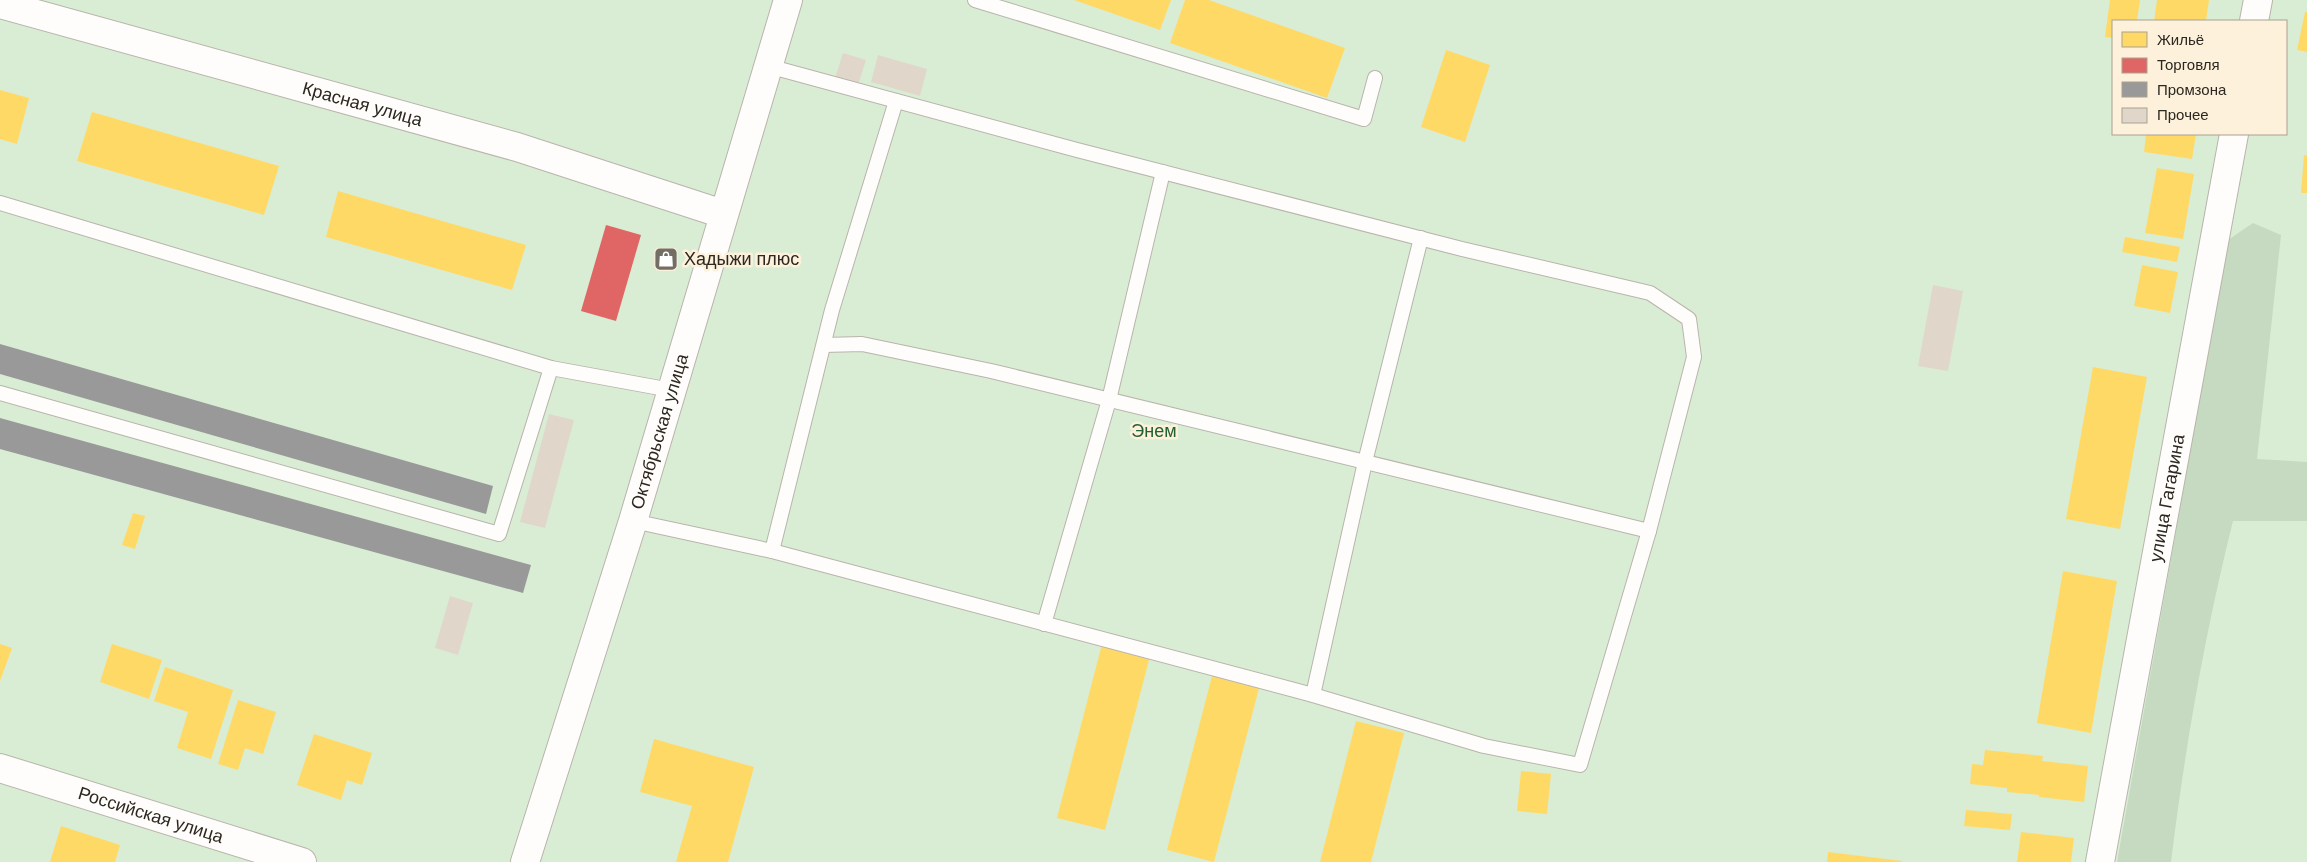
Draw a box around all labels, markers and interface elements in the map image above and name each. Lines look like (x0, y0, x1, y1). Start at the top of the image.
legend (2112, 20, 2287, 135)
text: Жильё (2157, 31, 2204, 48)
text: Торговля (2157, 56, 2220, 73)
street label: Красная улица (300, 78, 426, 131)
text: Промзона (2157, 81, 2227, 98)
text: Прочее (2157, 106, 2209, 123)
shop icon: Хадыжи плюс (653, 246, 679, 272)
place label: Хадыжи плюс (684, 249, 799, 269)
street label: Октябрьская улица (627, 350, 692, 512)
park label: Энем (1131, 421, 1177, 441)
street label: улица Гагарина (2145, 432, 2189, 564)
street label: Российская улица (76, 783, 227, 847)

